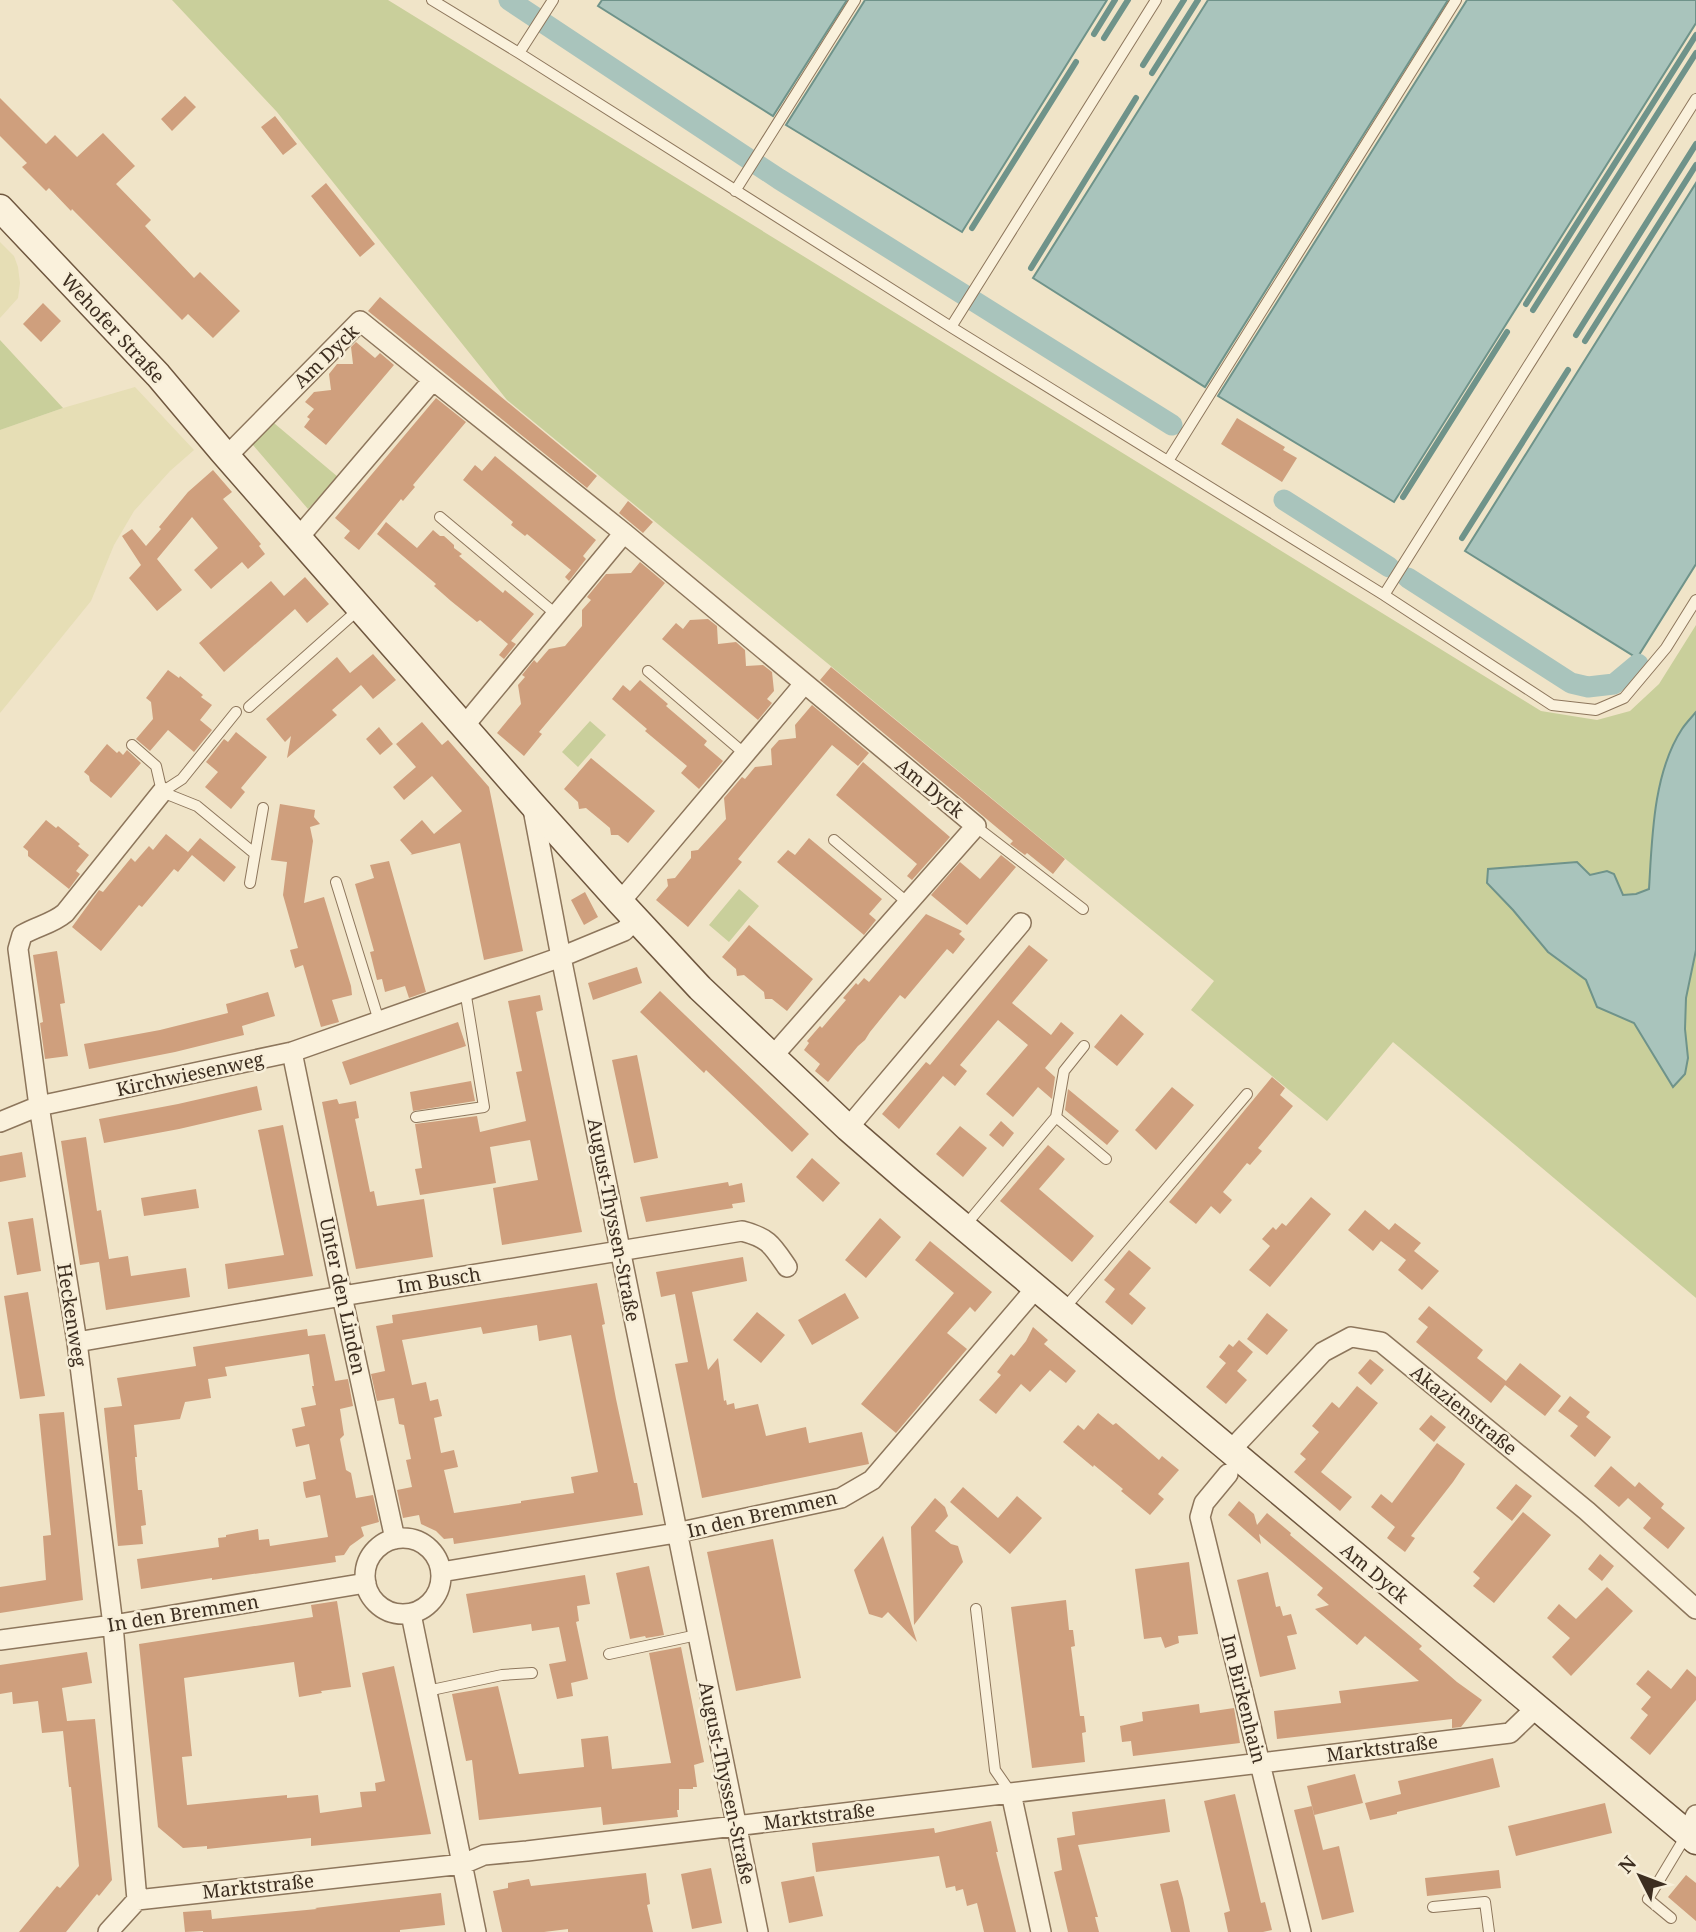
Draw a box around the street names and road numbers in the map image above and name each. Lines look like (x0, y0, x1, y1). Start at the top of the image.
street label: Wehofer Straße (55, 267, 171, 389)
street label: Am Dyck (288, 318, 365, 394)
street label: Am Dyck (890, 752, 970, 824)
street label: Kirchwiesenweg (114, 1046, 266, 1102)
street label: August-Thyssen-Straße (582, 1116, 646, 1324)
street label: Unter den Linden (314, 1215, 372, 1377)
street label: Heckenweg (51, 1261, 93, 1369)
street label: Im Busch (395, 1261, 483, 1299)
street label: Akazienstraße (1405, 1359, 1523, 1461)
street label: In den Bremmen (684, 1484, 840, 1544)
street label: Am Dyck (1335, 1537, 1415, 1610)
street label: In den Bremmen (105, 1588, 261, 1638)
street label: Im Birkenhain (1215, 1632, 1273, 1766)
street label: August-Thyssen-Straße (693, 1679, 761, 1887)
street label: Marktstraße (1325, 1728, 1439, 1768)
street label: Marktstraße (762, 1796, 876, 1836)
street label: Marktstraße (201, 1867, 315, 1905)

